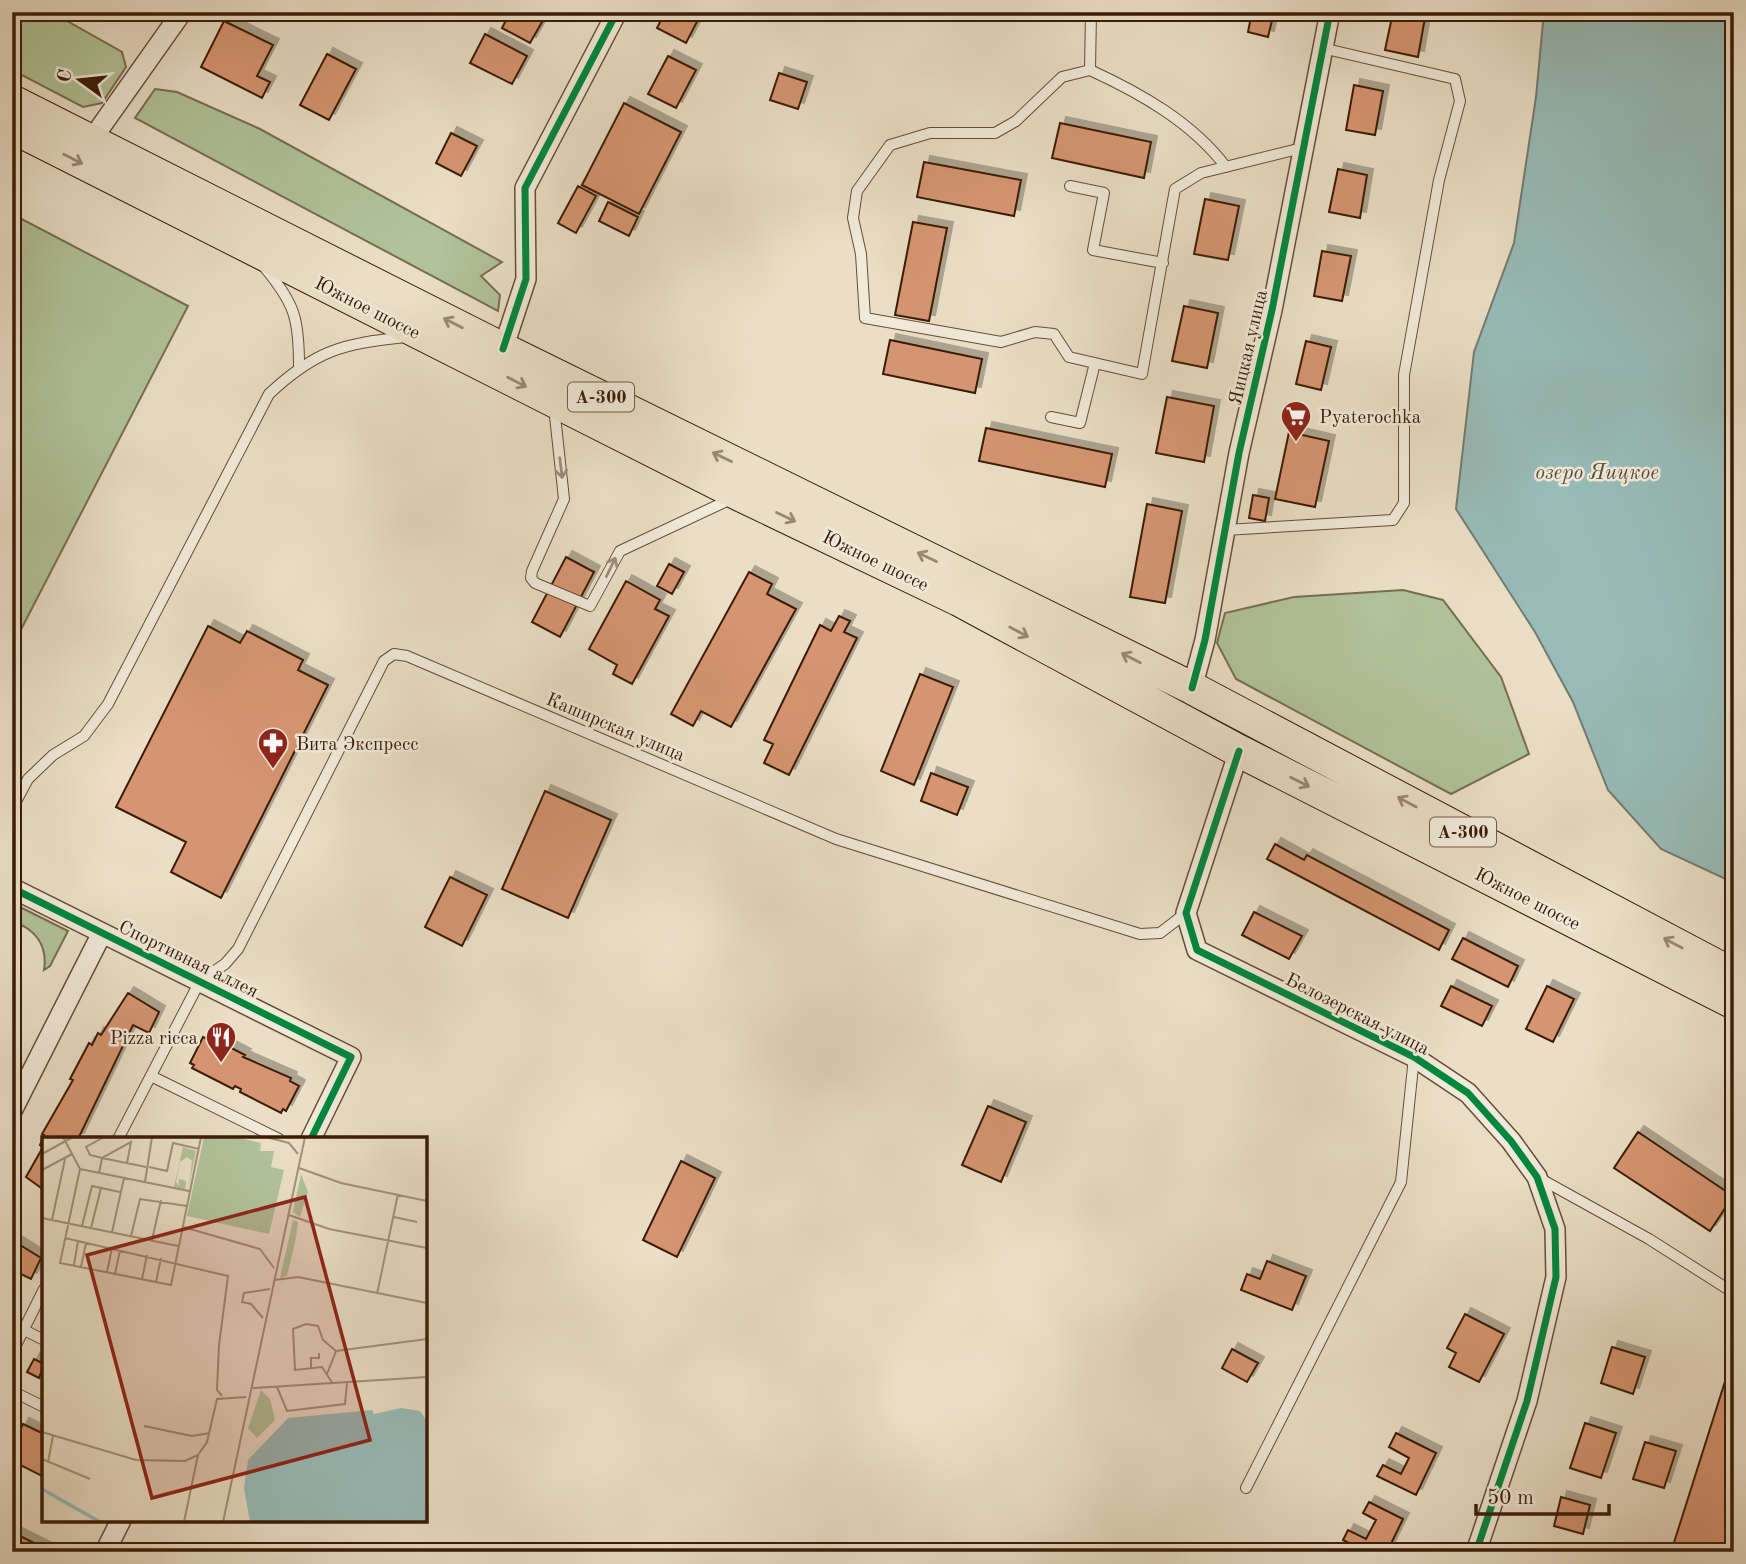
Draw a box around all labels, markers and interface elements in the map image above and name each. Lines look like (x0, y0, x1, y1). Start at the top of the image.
north arrow (46, 46, 116, 116)
text: С (55, 68, 77, 85)
one-way arrow (62, 152, 83, 166)
street label: Южное шоссе (311, 274, 423, 344)
street label: Яицкая улица (1227, 288, 1272, 407)
one-way arrow (443, 316, 464, 330)
one-way arrow (506, 375, 527, 389)
road number: А-300 (568, 382, 634, 412)
supermarket icon: Pyaterochka (1279, 399, 1313, 443)
place label: Pyaterochka (1319, 409, 1422, 428)
one-way arrow (712, 449, 733, 463)
one-way arrow (555, 456, 568, 479)
water label: озеро Яицкое (1535, 463, 1659, 484)
one-way arrow (775, 511, 796, 524)
street label: Южное шоссе (819, 528, 931, 596)
one-way arrow (917, 550, 938, 564)
one-way arrow (604, 557, 618, 578)
one-way arrow (1008, 625, 1029, 639)
one-way arrow (1121, 650, 1142, 664)
street label: Каширская улица (543, 690, 688, 766)
pharmacy icon: Вита Экспресс (256, 726, 290, 770)
place label: Вита Экспресс (296, 736, 419, 755)
one-way arrow (1289, 775, 1310, 789)
one-way arrow (1398, 795, 1418, 809)
road number: А-300 (1430, 818, 1496, 846)
street label: Южное шоссе (1471, 865, 1583, 935)
street label: Спортивная аллея (115, 918, 261, 1002)
one-way arrow (1664, 936, 1684, 950)
street label: Белозерская улица (1282, 971, 1433, 1060)
restaurant icon: Pizza ricca (204, 1020, 238, 1064)
place label: Pizza ricca (110, 1030, 199, 1049)
inset map (42, 1137, 427, 1522)
scale bar (1476, 1473, 1610, 1517)
text: 50 m (1487, 1488, 1534, 1509)

